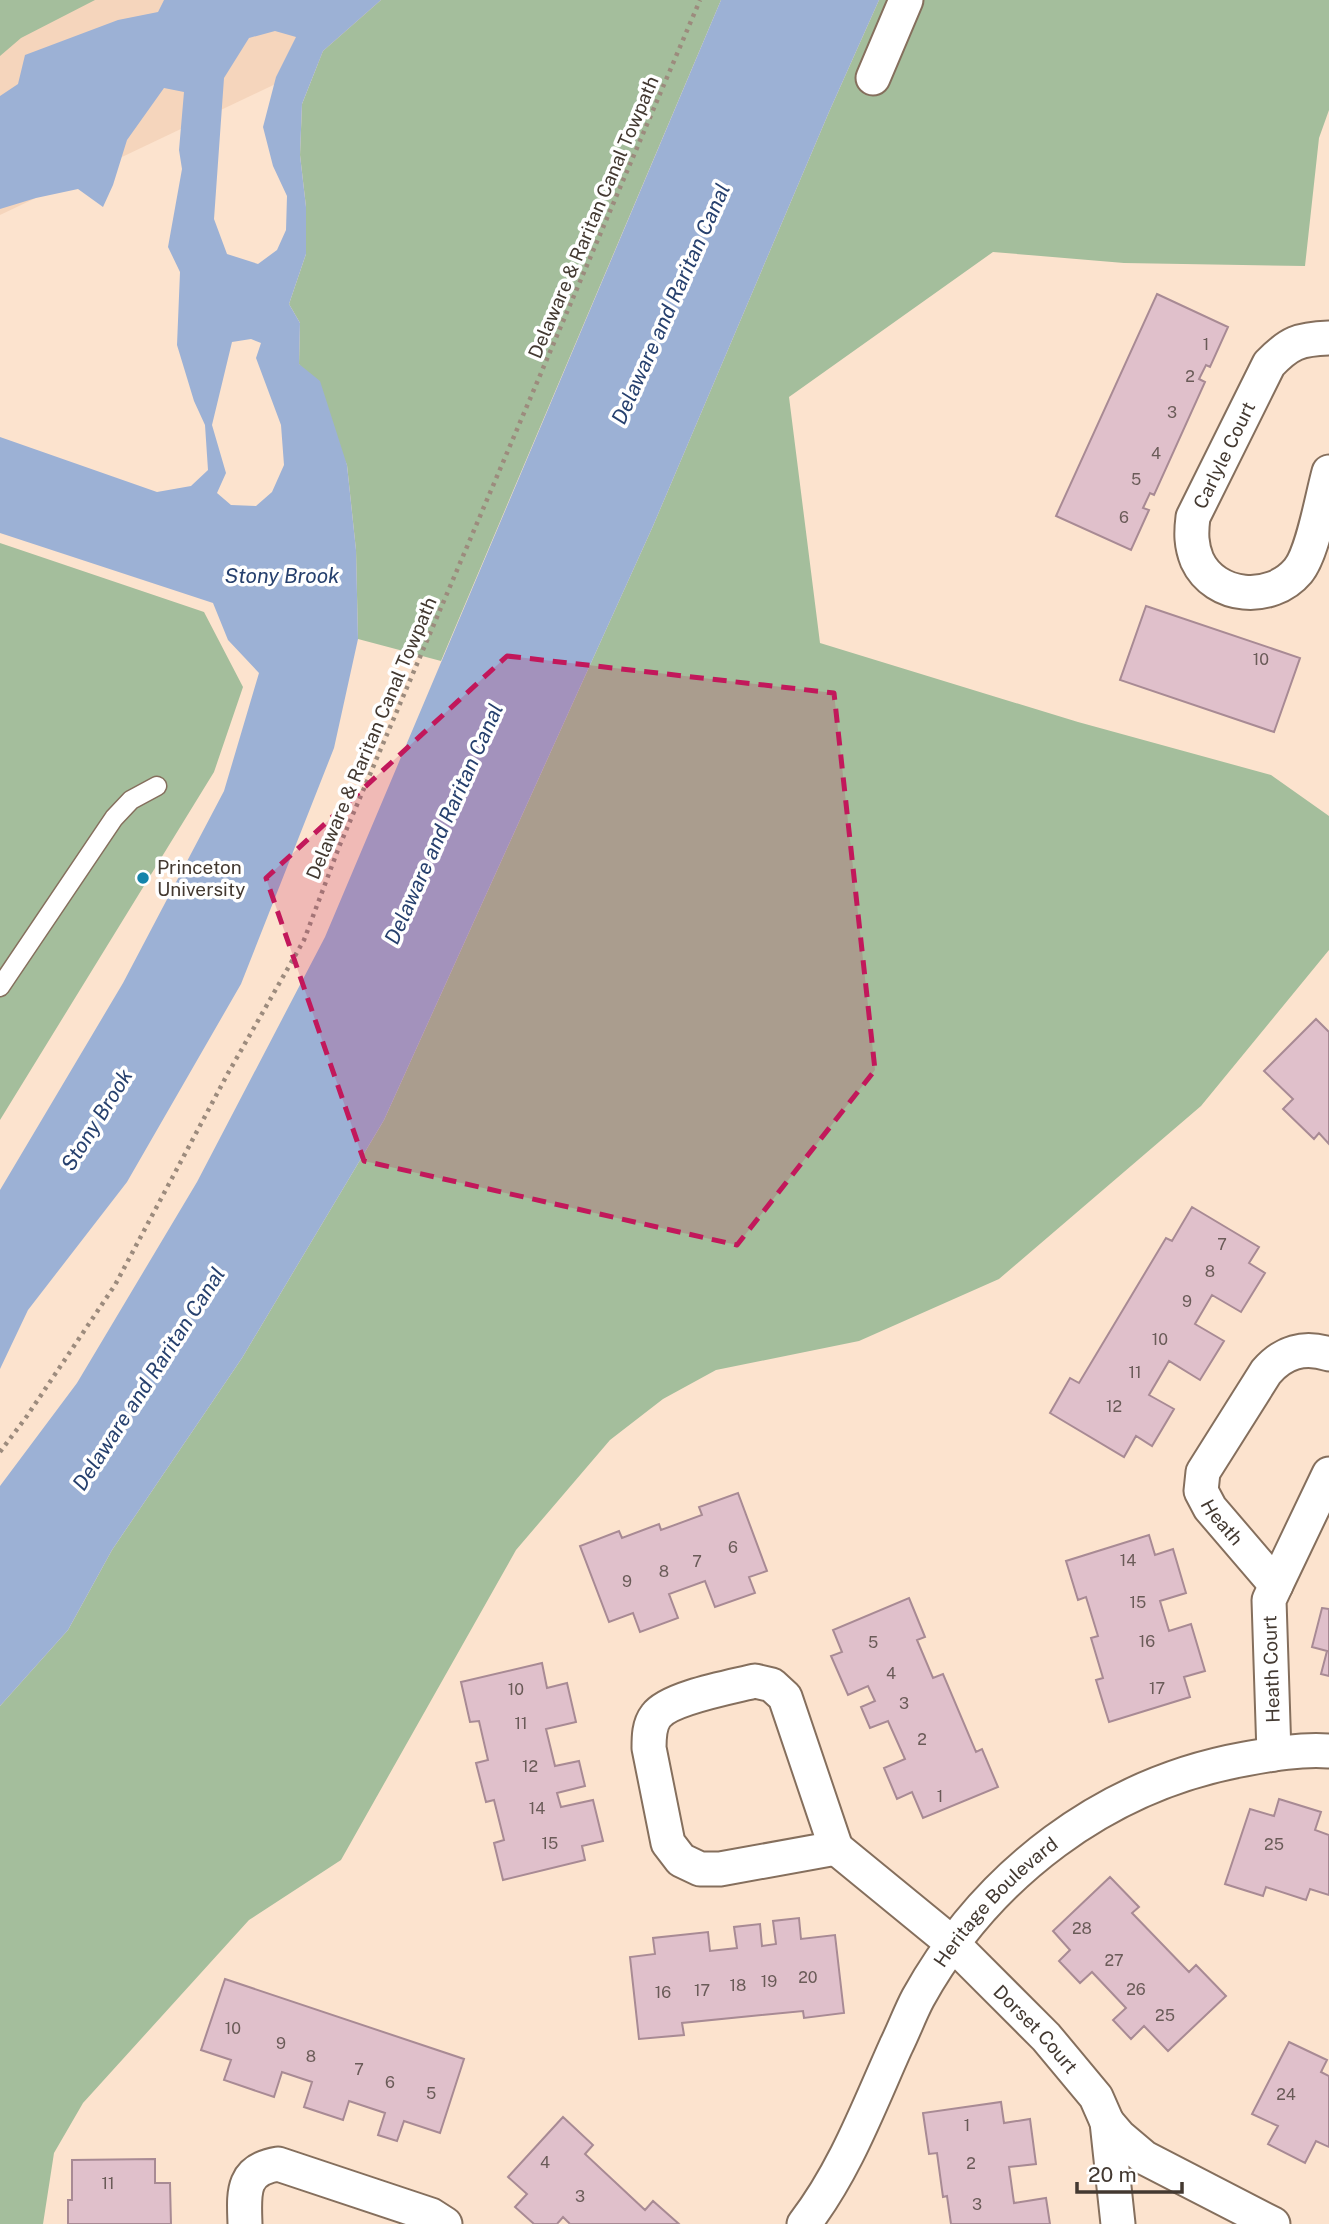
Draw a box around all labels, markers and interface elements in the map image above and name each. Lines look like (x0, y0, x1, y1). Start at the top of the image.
street label: Delaware & Raritan Canal Towpath (523, 73, 663, 361)
water label: Delaware and Raritan Canal (606, 180, 735, 428)
house number: 1 (1203, 335, 1209, 354)
house number: 2 (1185, 367, 1195, 386)
street label: Carlyle Court (1189, 398, 1259, 512)
house number: 3 (1167, 403, 1177, 422)
house number: 4 (1151, 444, 1161, 463)
house number: 5 (1131, 470, 1141, 489)
house number: 6 (1119, 508, 1129, 527)
water label: Stony Brook (225, 563, 340, 588)
street label: Delaware & Raritan Canal Towpath (301, 594, 441, 882)
house number: 10 (1253, 650, 1269, 669)
water label: Delaware and Raritan Canal (379, 700, 508, 948)
place label: Princeton University (157, 856, 245, 900)
marker: Princeton University (135, 870, 151, 886)
water label: Stony Brook (56, 1064, 138, 1175)
house number: 7 (1217, 1235, 1227, 1254)
house number: 8 (1205, 1262, 1215, 1281)
water label: Delaware and Raritan Canal (67, 1263, 230, 1495)
house number: 9 (1182, 1292, 1192, 1311)
house number: 10 (1152, 1330, 1168, 1349)
house number: 11 (1128, 1363, 1142, 1382)
house number: 12 (1106, 1397, 1122, 1416)
street label: Heath (1196, 1495, 1248, 1549)
house number: 6 (728, 1538, 738, 1557)
house number: 14 (1120, 1551, 1136, 1570)
house number: 7 (692, 1552, 702, 1571)
house number: 8 (659, 1562, 669, 1581)
house number: 9 (622, 1572, 632, 1591)
house number: 15 (1130, 1593, 1146, 1612)
street label: Heath Court (1258, 1615, 1284, 1723)
house number: 16 (1139, 1632, 1155, 1651)
house number: 5 (868, 1633, 878, 1652)
house number: 4 (886, 1664, 896, 1683)
house number: 17 (1149, 1679, 1165, 1698)
house number: 10 (508, 1680, 524, 1699)
house number: 3 (899, 1694, 909, 1713)
house number: 11 (514, 1714, 528, 1733)
house number: 2 (917, 1730, 927, 1749)
house number: 12 (522, 1757, 538, 1776)
house number: 1 (937, 1787, 943, 1806)
house number: 14 (529, 1799, 545, 1818)
street label: Heritage Boulevard (929, 1832, 1062, 1971)
house number: 15 (542, 1834, 558, 1853)
house number: 25 (1264, 1835, 1284, 1854)
house number: 28 (1072, 1919, 1092, 1938)
house number: 27 (1104, 1951, 1124, 1970)
house number: 20 (798, 1968, 818, 1987)
house number: 19 (761, 1972, 777, 1991)
house number: 18 (730, 1976, 746, 1995)
street label: Dorset Court (989, 1980, 1082, 2077)
house number: 26 (1126, 1980, 1146, 1999)
house number: 17 (694, 1981, 710, 2000)
house number: 16 (655, 1983, 671, 2002)
house number: 25 (1155, 2006, 1175, 2025)
house number: 10 (225, 2019, 241, 2038)
house number: 9 (276, 2034, 286, 2053)
house number: 8 (306, 2047, 316, 2066)
house number: 7 (354, 2060, 364, 2079)
house number: 6 (385, 2073, 395, 2092)
house number: 5 (426, 2084, 436, 2103)
house number: 24 (1276, 2085, 1296, 2104)
house number: 1 (964, 2116, 970, 2135)
scale bar (1077, 2150, 1182, 2194)
house number: 4 (540, 2153, 550, 2172)
house number: 2 (966, 2154, 976, 2173)
text: 20 m (1088, 2162, 1137, 2187)
house number: 11 (101, 2174, 115, 2193)
house number: 3 (575, 2187, 585, 2206)
house number: 3 (972, 2195, 982, 2214)

